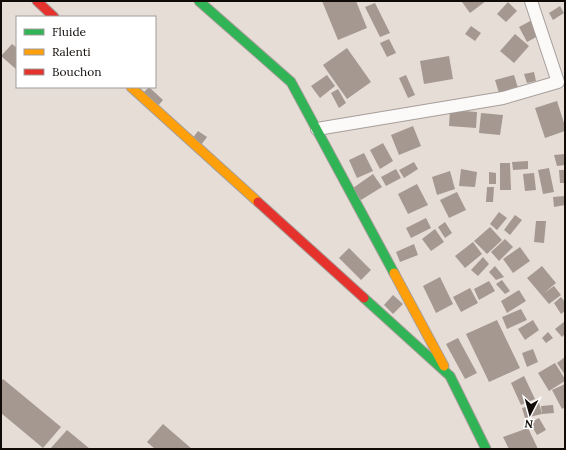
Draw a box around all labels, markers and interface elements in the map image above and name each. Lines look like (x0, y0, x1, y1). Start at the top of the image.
legend (16, 16, 156, 88)
text: Fluide (52, 24, 87, 39)
text: Ralenti (52, 44, 91, 59)
text: Bouchon (52, 64, 102, 79)
north arrow (510, 394, 550, 434)
text: N (524, 416, 534, 431)

